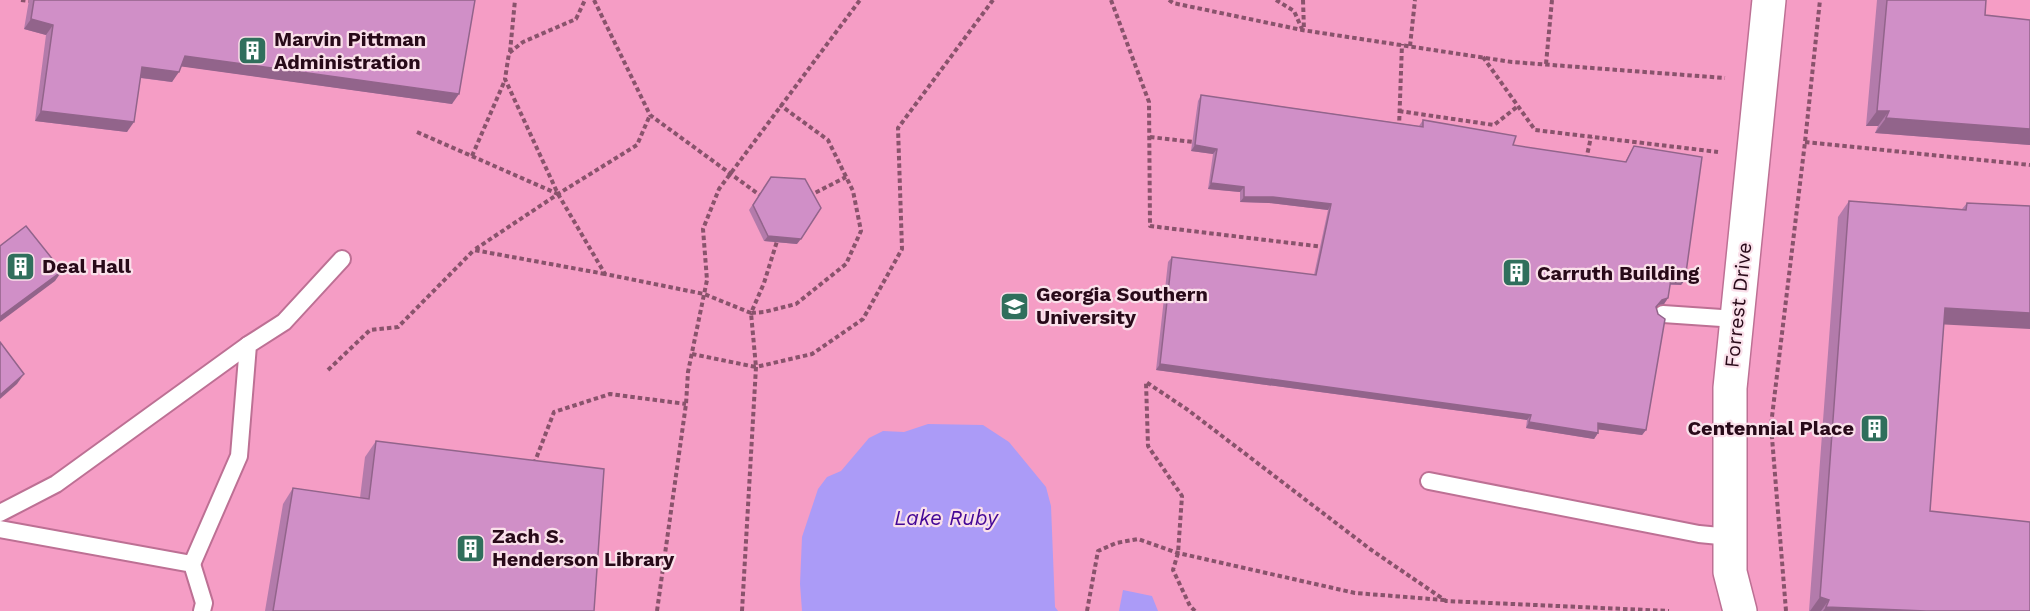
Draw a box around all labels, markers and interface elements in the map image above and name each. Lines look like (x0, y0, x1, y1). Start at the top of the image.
place label: Marvin Pittman Administration (274, 27, 426, 74)
building icon: Marvin Pittman Administration (237, 34, 269, 66)
street label: Forrest Drive (1719, 241, 1757, 369)
building icon: Deal Hall (5, 250, 37, 282)
place label: Deal Hall (42, 254, 131, 278)
building icon: Carruth Building (1500, 257, 1532, 289)
place label: Carruth Building (1537, 261, 1700, 285)
place label: Georgia Southern University (1036, 282, 1208, 329)
school or university icon: Georgia Southern University (999, 290, 1031, 322)
building icon: Centennial Place (1859, 412, 1891, 444)
place label: Centennial Place (1687, 416, 1854, 440)
water label: Lake Ruby (894, 505, 999, 530)
place label: Zach S. Henderson Library (492, 524, 675, 571)
building icon: Zach S. Henderson Library (455, 532, 487, 564)

